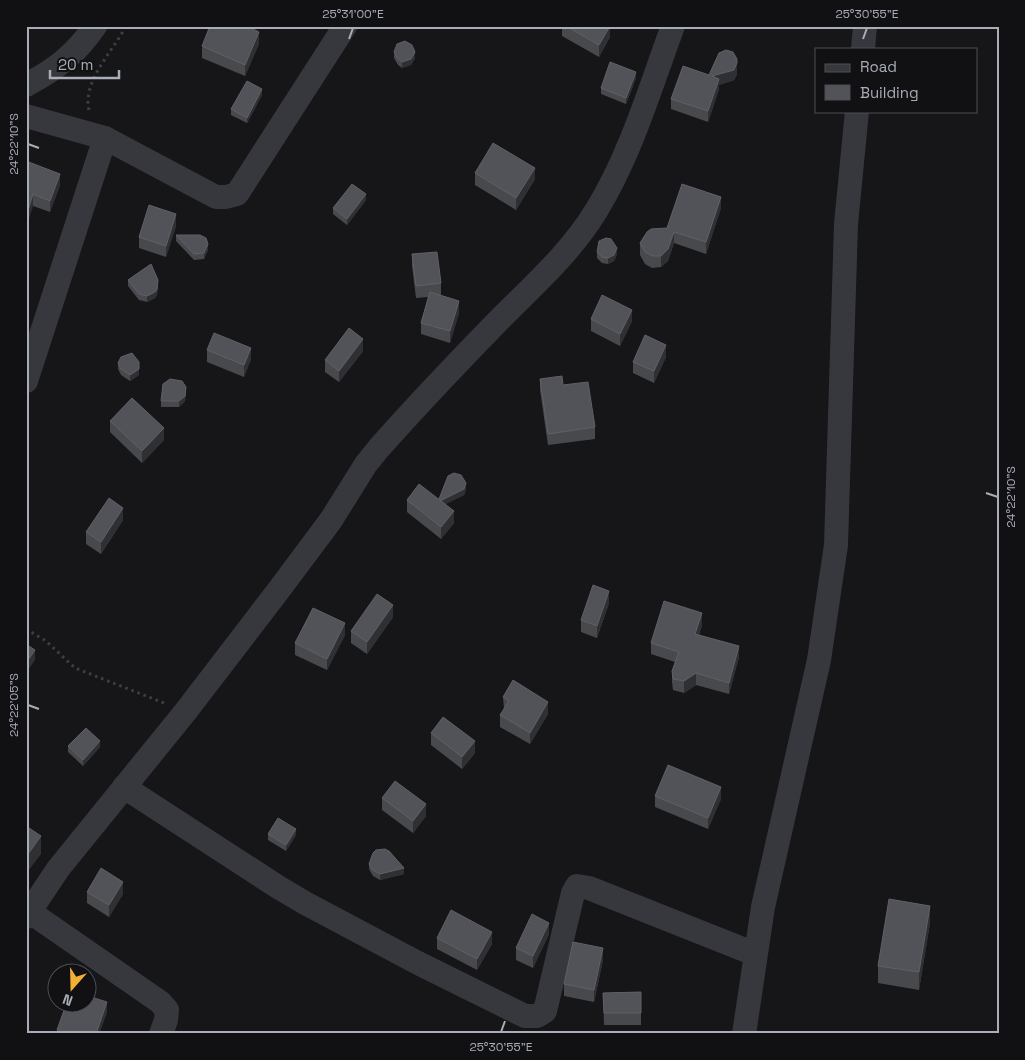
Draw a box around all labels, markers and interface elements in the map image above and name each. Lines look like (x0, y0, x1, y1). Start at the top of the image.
text: 25°31'00"E (322, 6, 384, 22)
text: 25°30'55"E (835, 6, 899, 22)
scale bar (50, 48, 119, 80)
legend (815, 48, 978, 112)
text: 20 m (58, 55, 93, 74)
text: Road (860, 57, 897, 76)
text: Building (860, 83, 919, 102)
text: 24°22'10"S (6, 113, 22, 175)
text: 24°22'10"S (1003, 466, 1019, 528)
text: 24°22'05"S (6, 673, 22, 737)
north arrow (48, 962, 98, 1012)
text: N (60, 990, 75, 1010)
text: 25°30'55"E (469, 1039, 533, 1055)

